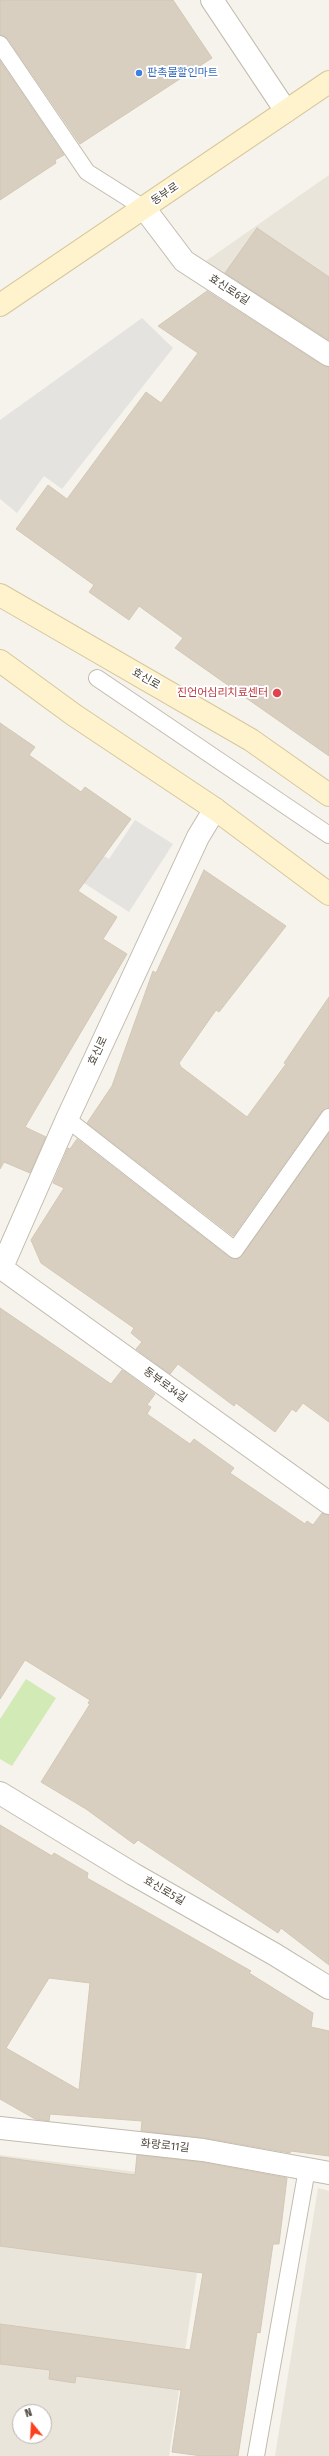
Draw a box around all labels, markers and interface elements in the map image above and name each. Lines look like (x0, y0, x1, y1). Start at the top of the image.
place label: 판촉물할인마트 (147, 66, 218, 80)
marker: 판촉물할인마트 (134, 68, 144, 78)
street label: 동부로 (149, 180, 181, 208)
street label: 효신로6길 (206, 272, 252, 308)
street label: 효신로 (130, 666, 162, 692)
place label: 진언어심리치료센터 (177, 686, 268, 700)
marker: 진언어심리치료센터 (271, 687, 283, 699)
street label: 효신로 (86, 1034, 110, 1068)
street label: 동부로34길 (141, 1365, 189, 1405)
street label: 효신로5길 (141, 1874, 187, 1908)
street label: 화랑로11길 (140, 2137, 190, 2155)
north arrow (12, 2404, 52, 2444)
text: N (23, 2406, 34, 2420)

